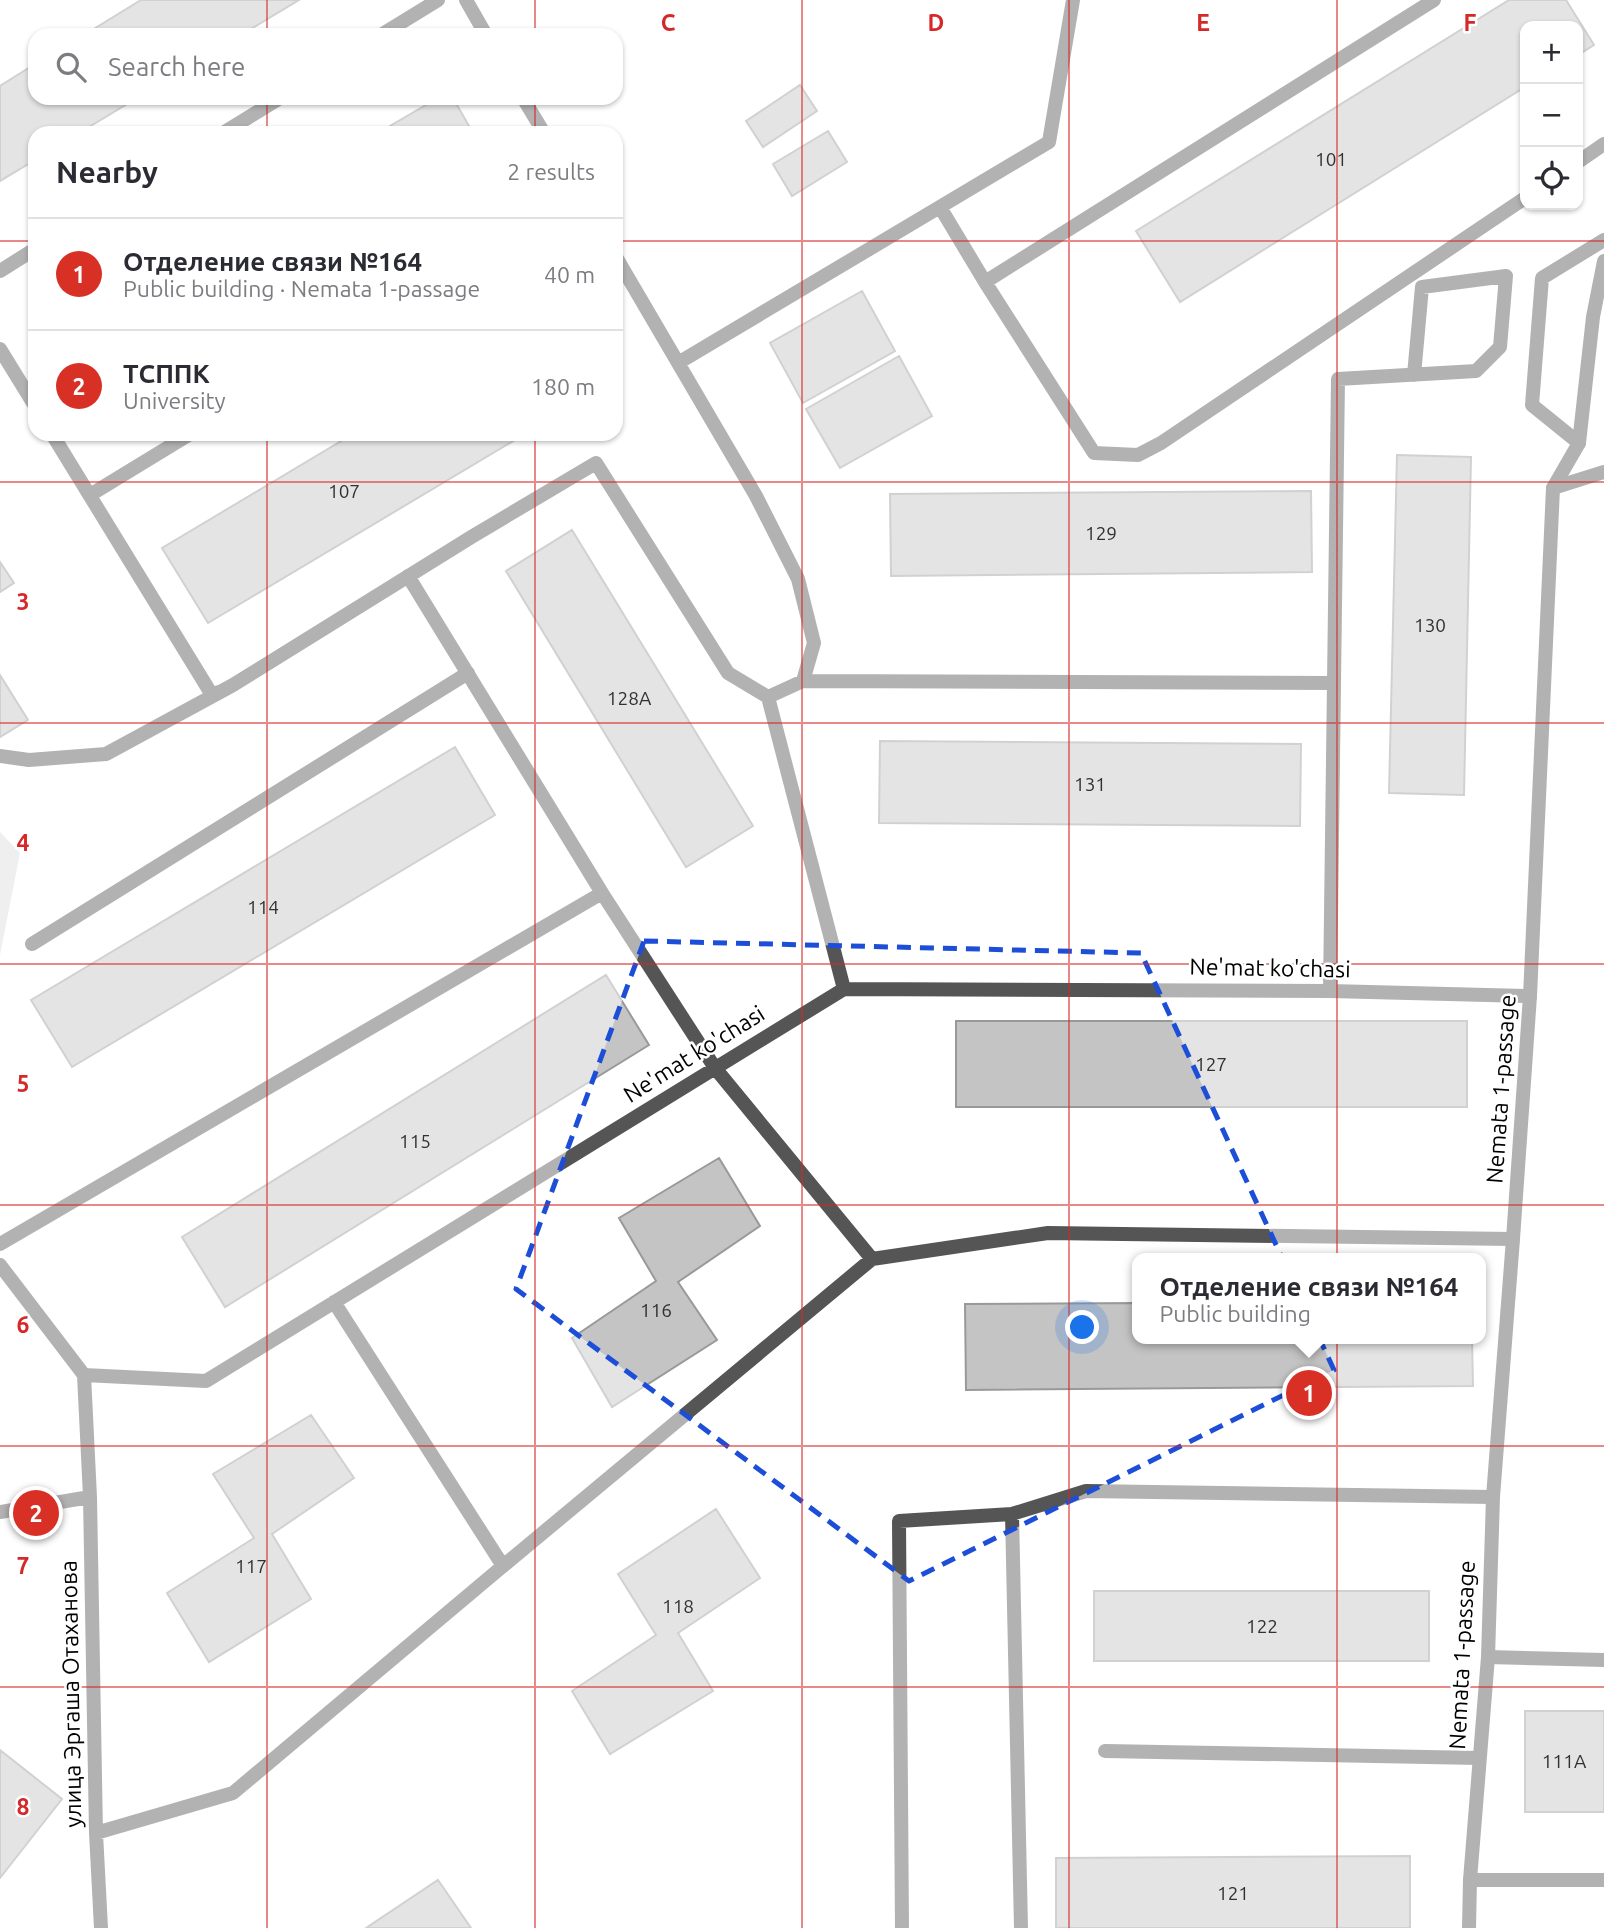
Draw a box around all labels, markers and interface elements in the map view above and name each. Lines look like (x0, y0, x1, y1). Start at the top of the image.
text: C (661, 10, 676, 35)
text: D (928, 10, 944, 35)
text: E (1196, 10, 1210, 35)
text: F (1464, 10, 1477, 35)
map controls (1520, 21, 1583, 210)
button: + (1520, 21, 1583, 84)
search box (28, 28, 623, 105)
icon: search (52, 48, 90, 86)
text: Search here (108, 52, 245, 81)
button: − (1520, 84, 1583, 147)
button: locate (1520, 147, 1583, 210)
house number: 101 (1315, 148, 1347, 170)
text: Nearby (56, 155, 158, 189)
text: 2 results (507, 159, 595, 184)
text: Отделение связи №164 (123, 247, 422, 276)
text: 1 (73, 262, 85, 287)
text: 40 m (544, 262, 595, 287)
text: Public building · Nemata 1-passage (123, 276, 480, 301)
text: ТСППК (123, 359, 210, 388)
text: 2 (73, 374, 85, 399)
text: 180 m (531, 374, 595, 399)
text: University (123, 388, 226, 413)
house number: 107 (328, 480, 360, 502)
house number: 129 (1085, 522, 1117, 544)
text: 3 (17, 589, 29, 614)
house number: 130 (1414, 614, 1446, 636)
house number: 128A (607, 687, 652, 709)
house number: 131 (1074, 773, 1106, 795)
text: 4 (17, 830, 30, 855)
house number: 114 (247, 896, 279, 918)
street label: Ne'mat ko'chasi (1189, 954, 1351, 981)
street label: Nemata 1-passage (1481, 994, 1520, 1184)
street label: Ne'mat ko'chasi (619, 1000, 769, 1107)
house number: 127 (1195, 1053, 1227, 1075)
text: 5 (17, 1071, 29, 1096)
house number: 115 (399, 1130, 431, 1152)
popup (1132, 1253, 1486, 1344)
text: Отделение связи №164 (1159, 1272, 1459, 1301)
house number: 116 (640, 1299, 672, 1321)
text: Public building (1159, 1301, 1311, 1326)
your location (1065, 1310, 1099, 1344)
text: 6 (17, 1312, 30, 1337)
pin: 1 (1286, 1367, 1332, 1419)
pin: 2 (13, 1487, 59, 1539)
text: 7 (17, 1553, 29, 1578)
house number: 117 (235, 1555, 267, 1577)
street label: улица Эргаша Отаханова (56, 1560, 85, 1828)
street label: Nemata 1-passage (1444, 1560, 1479, 1750)
house number: 118 (662, 1595, 694, 1617)
house number: 122 (1246, 1615, 1278, 1637)
house number: 111А (1542, 1750, 1587, 1772)
text: 8 (17, 1794, 29, 1819)
house number: 121 (1217, 1882, 1249, 1904)

